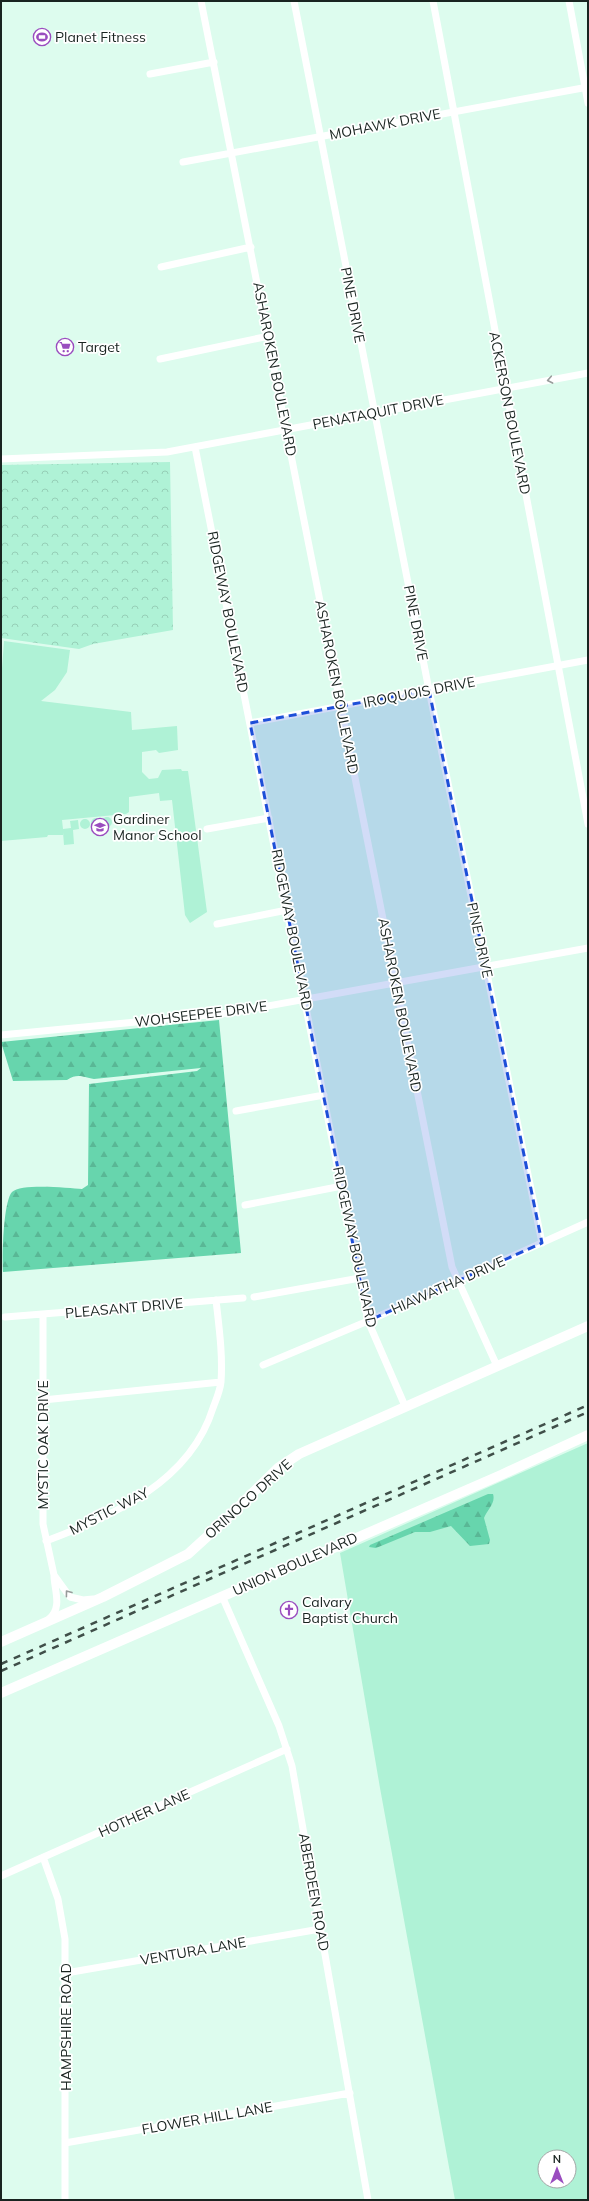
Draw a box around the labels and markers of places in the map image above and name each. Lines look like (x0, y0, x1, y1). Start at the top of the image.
sports icon: Planet Fitness (32, 27, 52, 47)
place label: Planet Fitness (55, 28, 146, 46)
supermarket icon: Target (55, 337, 75, 357)
place label: Target (78, 338, 120, 356)
place label: Gardiner Manor School (113, 810, 202, 844)
school or university icon: Gardiner Manor School (90, 817, 110, 837)
place label: Calvary Baptist Church (302, 1593, 398, 1627)
church icon: Calvary Baptist Church (279, 1600, 299, 1620)

